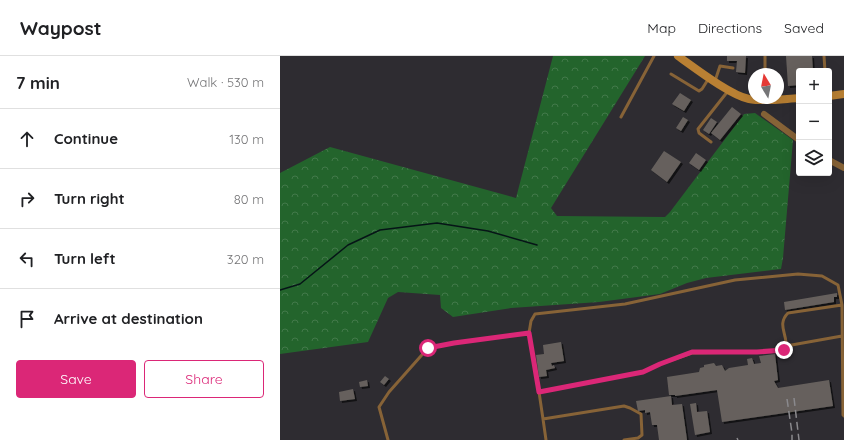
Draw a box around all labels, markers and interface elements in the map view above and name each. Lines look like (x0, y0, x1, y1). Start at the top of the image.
text: Waypost (20, 16, 102, 40)
text: Map (647, 19, 676, 37)
text: Directions (698, 19, 762, 37)
text: Saved (784, 19, 824, 37)
north arrow (748, 68, 784, 104)
map controls (796, 68, 832, 176)
button: + (796, 68, 832, 104)
text: 7 min (16, 72, 60, 93)
text: Walk · 530 m (187, 74, 264, 90)
button: − (796, 104, 832, 140)
icon: ahead (16, 128, 38, 150)
text: Continue (54, 129, 118, 148)
text: 130 m (229, 131, 264, 147)
button: layers (796, 140, 832, 176)
icon: right (16, 188, 38, 210)
text: Turn right (54, 189, 125, 208)
text: 80 m (234, 191, 264, 207)
icon: left (16, 248, 38, 270)
text: Turn left (54, 249, 116, 268)
text: 320 m (227, 251, 264, 267)
icon: arrive (16, 308, 38, 330)
text: Arrive at destination (54, 309, 203, 328)
route start (419, 339, 437, 357)
route end (775, 341, 793, 359)
button: Save (16, 360, 136, 398)
button: Share (144, 360, 264, 398)

